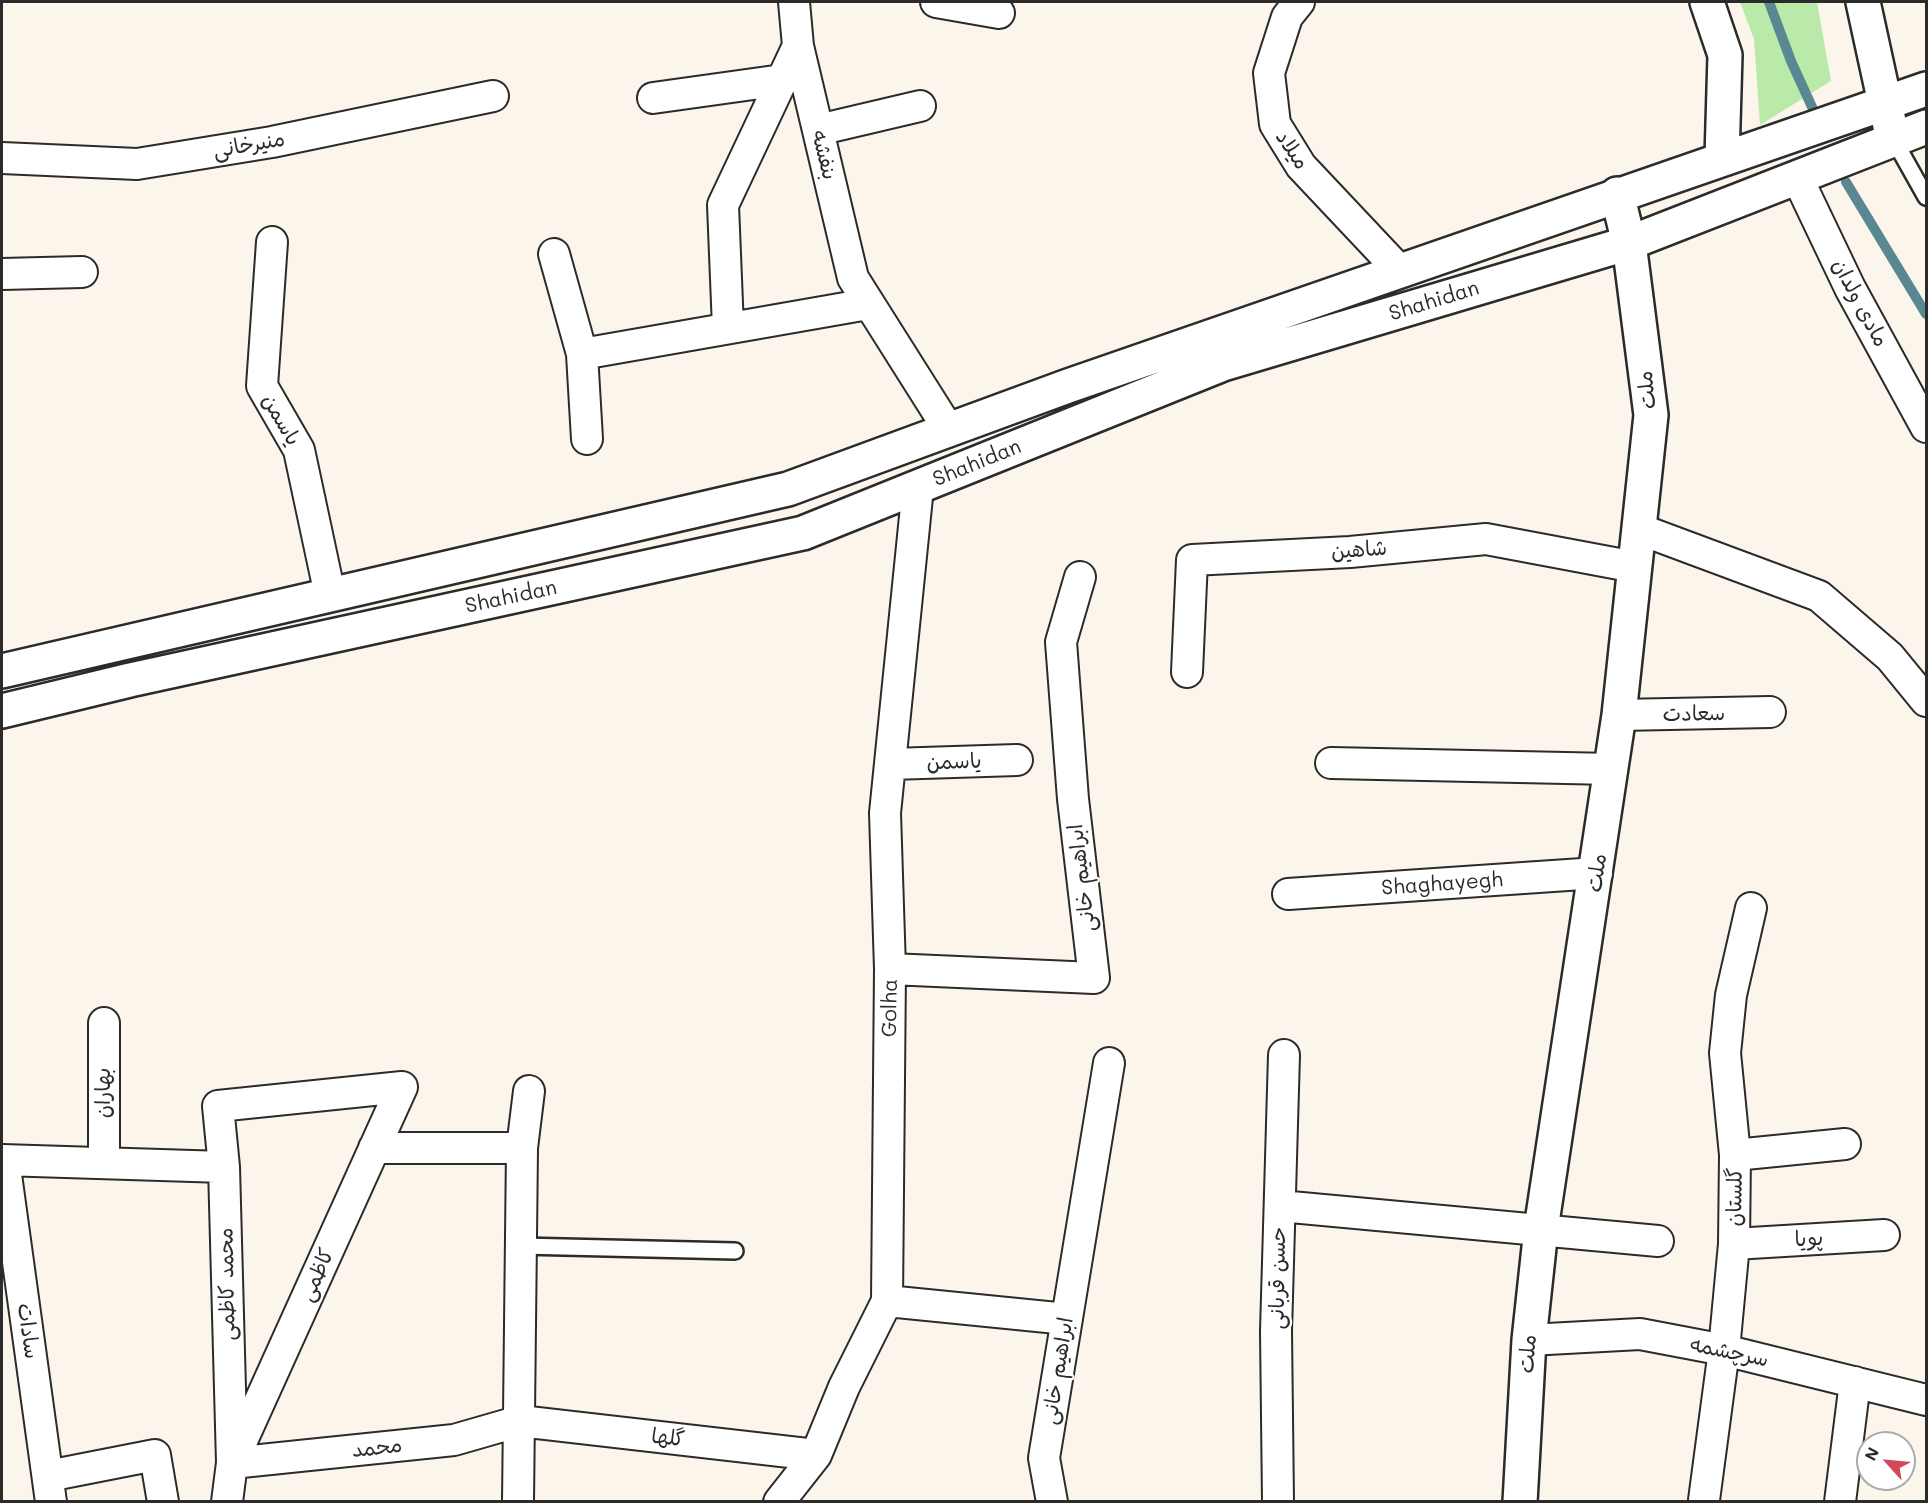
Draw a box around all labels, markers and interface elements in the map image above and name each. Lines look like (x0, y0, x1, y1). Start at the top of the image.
street label: منیرخانی (211, 126, 287, 164)
street label: میلاد (1270, 126, 1314, 174)
street label: بنفشه (806, 128, 842, 182)
street label: مادی ولدان (1826, 255, 1894, 351)
street label: Shahidan (1386, 275, 1482, 327)
street label: ملت (1632, 369, 1662, 411)
street label: یاسمن (256, 390, 306, 450)
street label: Shahidan (929, 434, 1025, 492)
street label: شاهین (1330, 535, 1388, 565)
street label: Shahidan (463, 575, 559, 619)
street label: سعادت (1663, 701, 1725, 727)
street label: یاسمن (926, 748, 982, 776)
street label: ابراهیم خانی (1063, 823, 1101, 933)
street label: ملت (1582, 852, 1612, 894)
street label: Shaghayegh (1380, 867, 1504, 901)
street label: Golha (877, 979, 903, 1037)
street label: بهاران (91, 1068, 117, 1118)
street label: گلستان (1722, 1167, 1748, 1227)
street label: حسن قربانی (1265, 1226, 1291, 1330)
street label: پویا (1794, 1226, 1824, 1252)
street label: محمد کاظمی (213, 1227, 241, 1341)
street label: کاظمی (294, 1244, 340, 1306)
street label: سادات (12, 1302, 44, 1360)
street label: ابراهیم خانی (1037, 1315, 1079, 1427)
street label: سرچشمه (1687, 1331, 1771, 1373)
street label: ملت (1514, 1334, 1542, 1374)
street label: گلها (650, 1423, 686, 1453)
north arrow (1856, 1431, 1916, 1491)
street label: محمد (350, 1433, 404, 1463)
text: N (1859, 1443, 1883, 1464)

